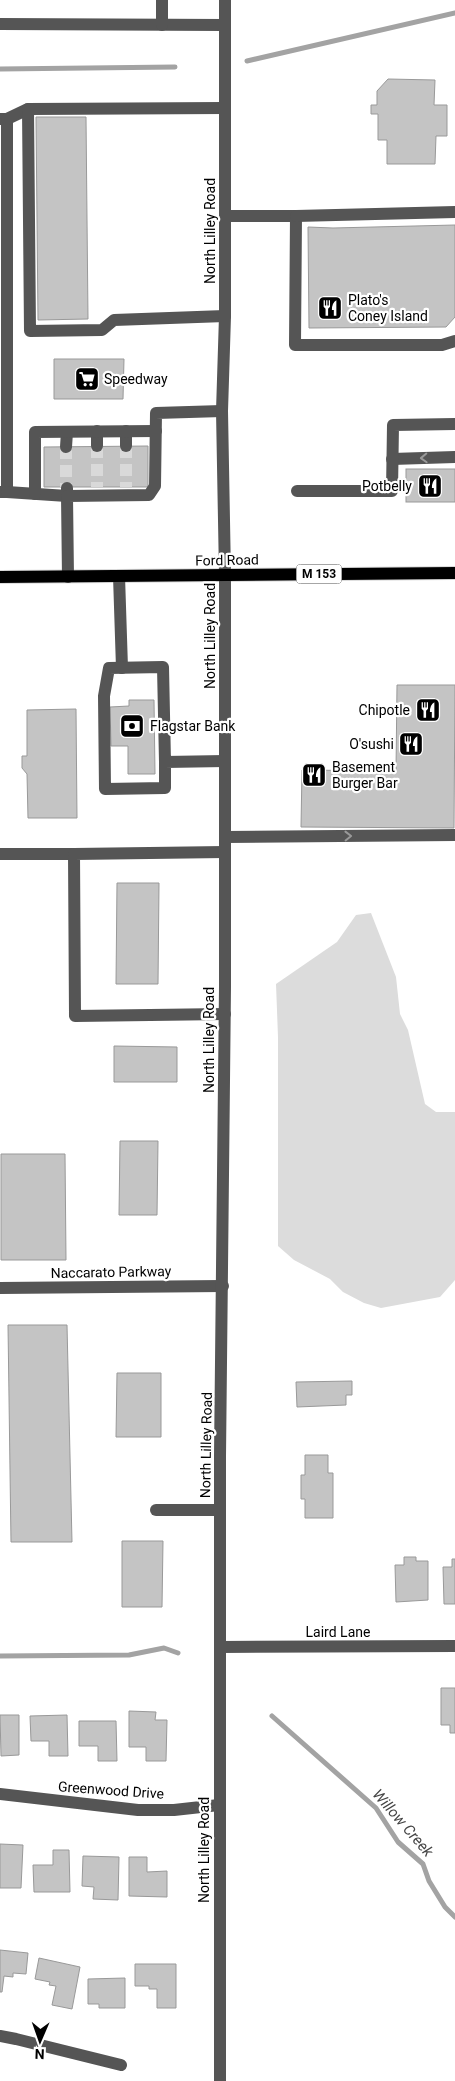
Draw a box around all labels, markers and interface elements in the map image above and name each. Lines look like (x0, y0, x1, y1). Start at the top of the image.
street label: North Lilley Road (202, 178, 218, 284)
place label: Plato's Coney Island (348, 292, 428, 324)
restaurant icon: Plato's Coney Island (317, 295, 343, 321)
supermarket icon: Speedway (74, 366, 100, 392)
place label: Speedway (104, 371, 168, 387)
one-way arrow (419, 453, 427, 463)
restaurant icon: Potbelly (417, 473, 443, 499)
place label: Potbelly (362, 478, 412, 494)
street label: Ford Road (195, 551, 259, 569)
road number: M 153 (296, 564, 342, 584)
street label: North Lilley Road (202, 583, 218, 689)
restaurant icon: Chipotle (415, 697, 441, 723)
place label: Chipotle (359, 702, 410, 718)
bank icon: Flagstar Bank (119, 713, 145, 739)
place label: Flagstar Bank (150, 718, 236, 734)
restaurant icon: O'sushi (398, 731, 424, 757)
place label: O'sushi (349, 736, 394, 752)
place label: Basement Burger Bar (332, 759, 398, 791)
restaurant icon: Basement Burger Bar (301, 762, 327, 788)
one-way arrow (344, 831, 352, 841)
street label: North Lilley Road (201, 987, 217, 1093)
street label: Naccarato Parkway (51, 1263, 172, 1281)
street label: North Lilley Road (197, 1392, 215, 1498)
street label: Laird Lane (306, 1624, 370, 1640)
street label: Greenwood Drive (58, 1778, 164, 1802)
water label: Willow Creek (369, 1786, 438, 1861)
street label: North Lilley Road (196, 1797, 212, 1903)
north arrow (15, 2016, 65, 2066)
text: N (34, 2046, 45, 2062)

